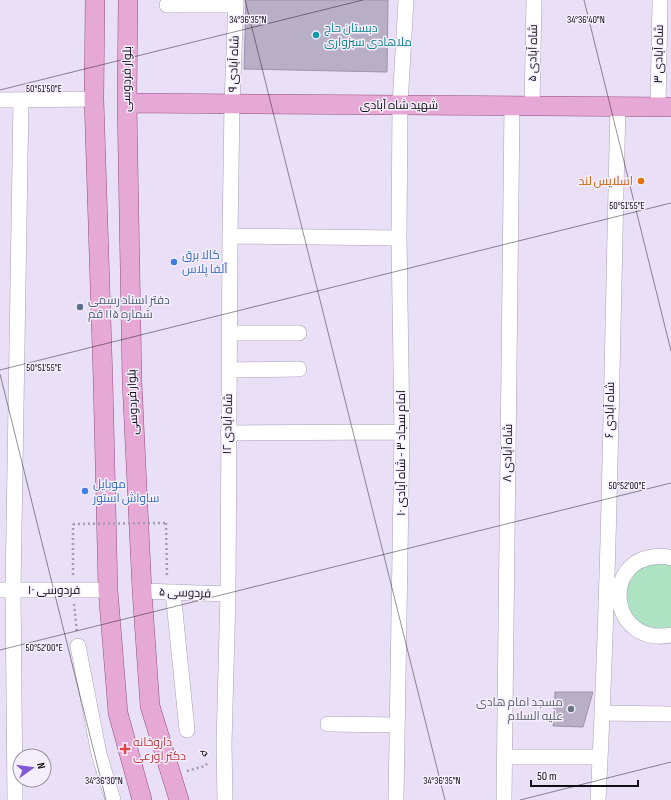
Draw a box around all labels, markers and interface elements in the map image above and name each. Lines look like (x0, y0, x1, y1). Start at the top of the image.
text: 34°36'35"N (229, 14, 267, 26)
text: 34°36'40"N (567, 14, 605, 26)
place label: دبستان حاج ملاهادی سبزواری (324, 21, 412, 50)
street label: شاه آبادی ۵ (525, 24, 541, 82)
street label: شاه آبادی ۳ (651, 24, 667, 84)
marker: دبستان حاج ملاهادی سبزواری (311, 30, 321, 40)
street label: شاه آبادی ۹ (226, 35, 242, 93)
street label: بلوار فردوسی (119, 46, 135, 112)
text: 50°51'50"E (26, 83, 62, 95)
street label: شهید شاه آبادی (360, 98, 438, 113)
place label: اسلایس لند (578, 174, 633, 189)
marker: اسلایس لند (636, 176, 646, 186)
text: 50°51'55"E (609, 200, 645, 212)
place label: کالا برق آلفا پلاس (182, 248, 228, 278)
marker: کالا برق آلفا پلاس (169, 257, 179, 267)
place label: دفتر اسناد رسمی شماره ۱۱۵ قم (88, 293, 170, 322)
marker: دفتر اسناد رسمی شماره ۱۱۵ قم (75, 302, 85, 312)
text: 50°51'55"E (26, 362, 62, 374)
street label: بلوار فردوسی (124, 369, 142, 435)
street label: شاه آبادی ۶ (602, 382, 618, 438)
street label: امام سجاد ۳ - شاه آبادی ۱۰ (394, 390, 409, 516)
street label: شاه آبادی ۱۲ (220, 393, 236, 455)
street label: شاه آبادی ۸ (500, 424, 516, 482)
place label: موبایل ساواش استور (92, 477, 160, 506)
text: 50°52'00"E (608, 480, 646, 492)
marker: موبایل ساواش استور (80, 486, 90, 496)
street label: فردوسی ۱۰ (28, 583, 80, 598)
street label: فردوسی ۵ (159, 585, 211, 601)
text: 50°52'00"E (25, 642, 63, 654)
place label: مسجد امام هادی علیه السلام (476, 695, 563, 724)
marker: مسجد امام هادی علیه السلام (566, 704, 576, 714)
place label: داروخانه دکتر اورعی (133, 735, 186, 764)
marker: داروخانه دکتر اورعی (120, 744, 130, 754)
street label: ۵ (196, 745, 212, 761)
north arrow (12, 748, 52, 788)
text: N (34, 761, 48, 770)
scale bar (531, 762, 638, 788)
text: 50 m (537, 769, 557, 784)
text: 34°36'30"N (85, 775, 123, 787)
text: 34°36'35"N (423, 775, 461, 787)

